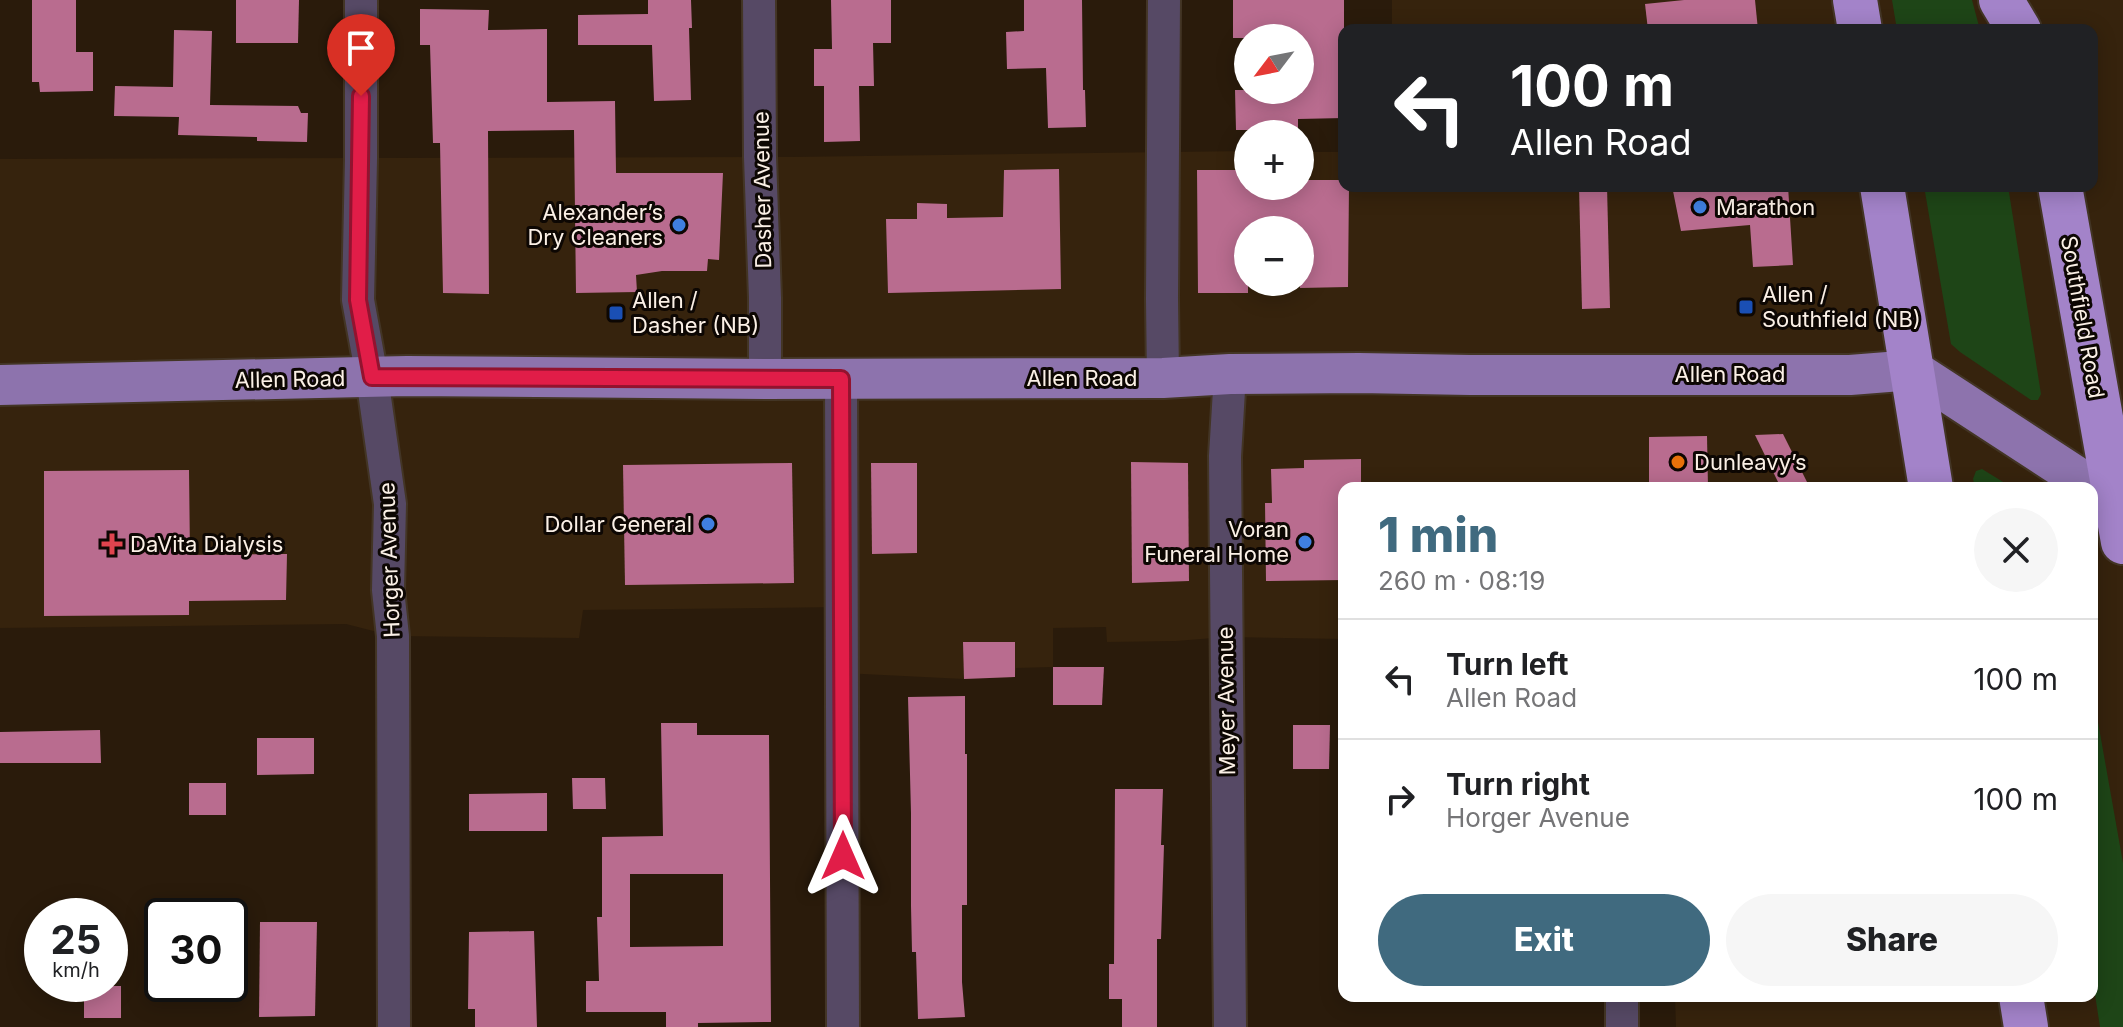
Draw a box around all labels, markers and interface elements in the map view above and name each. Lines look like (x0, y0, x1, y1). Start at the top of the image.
pin (327, 14.0, 395, 96)
north arrow (1234, 24, 1314, 104)
map controls (1234, 24, 1314, 296)
icon: arrive (339, 26, 383, 70)
text: 100 m (1510, 52, 1674, 120)
icon: left (1378, 56, 1482, 160)
street label: Dasher Avenue (748, 111, 776, 269)
button: + (1234, 120, 1314, 200)
text: Allen Road (1510, 120, 1692, 164)
place label: Marathon (1716, 194, 1815, 220)
marker: Marathon (1691, 198, 1709, 216)
place label: Alexander’s Dry Cleaners (527, 199, 663, 250)
marker: Alexander’s Dry Cleaners (670, 216, 688, 234)
button: − (1234, 216, 1314, 296)
street label: Southfield Road (2056, 234, 2110, 400)
place label: Allen / Southfield (NB) (1762, 281, 1921, 332)
place label: Allen / Dasher (NB) (632, 287, 759, 338)
marker: Allen / Southfield (NB) (1737, 298, 1755, 316)
marker: Allen / Dasher (NB) (607, 304, 625, 322)
street label: Allen Road (1675, 361, 1785, 387)
street label: Allen Road (234, 365, 346, 393)
street label: Allen Road (1027, 365, 1137, 391)
place label: Dunleavy’s (1694, 449, 1807, 475)
marker: Dunleavy’s (1669, 453, 1687, 471)
street label: Horger Avenue (373, 482, 405, 638)
text: 1 min (1378, 505, 1498, 564)
button: close (1974, 508, 2058, 592)
place label: Dollar General (544, 511, 692, 537)
marker: Dollar General (699, 515, 717, 533)
place label: Voran Funeral Home (1144, 516, 1289, 567)
place label: DaVita Dialysis (130, 531, 283, 557)
marker: DaVita Dialysis (101, 533, 123, 555)
marker: Voran Funeral Home (1296, 533, 1314, 551)
text: 260 m · 08:19 (1378, 565, 1545, 596)
street label: Meyer Avenue (1212, 626, 1240, 776)
text: Turn left (1446, 646, 1568, 682)
icon: left (1378, 657, 1422, 701)
text: 100 m (1973, 661, 2058, 697)
text: Allen Road (1446, 682, 1577, 713)
text: Turn right (1446, 766, 1590, 802)
icon: right (1378, 777, 1422, 821)
text: 100 m (1973, 781, 2058, 817)
text: Horger Avenue (1446, 802, 1630, 833)
position arrow (801, 814, 885, 898)
button: Exit (1378, 894, 1710, 986)
button: Share (1726, 894, 2058, 986)
speed limit sign: 30 (144, 898, 248, 1002)
text: 25 (51, 915, 101, 964)
text: km/h (52, 958, 100, 982)

